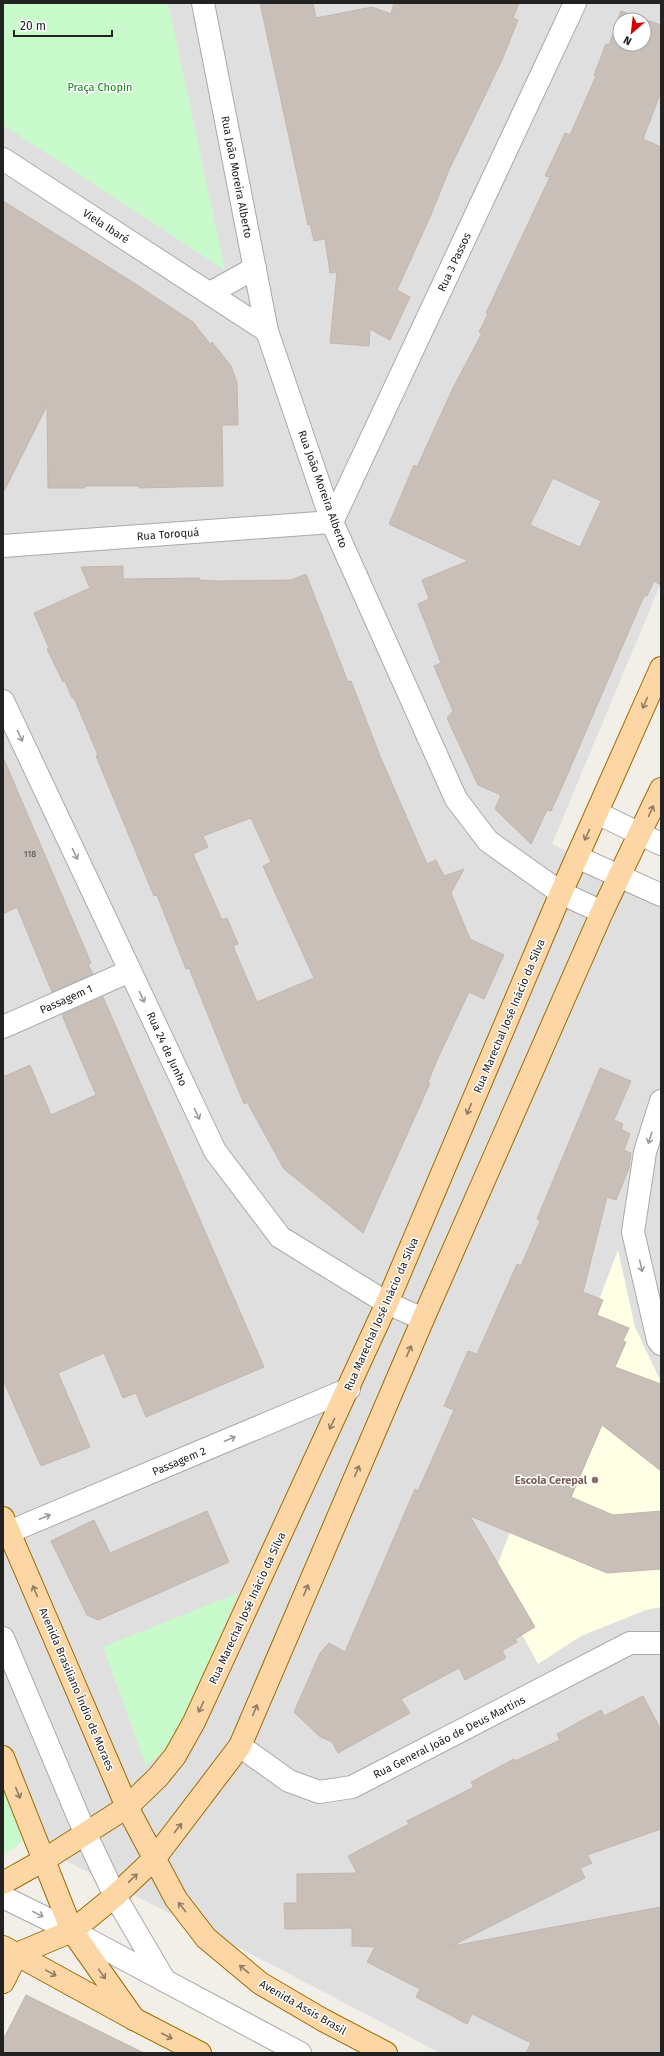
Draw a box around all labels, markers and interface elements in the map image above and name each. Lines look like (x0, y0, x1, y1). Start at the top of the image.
scale bar (14, 12, 112, 38)
north arrow (612, 12, 652, 52)
text: 20 m (20, 19, 46, 33)
text: N (621, 33, 634, 48)
park label: Praça Chopin (67, 81, 133, 94)
street label: Rua João Moreira Alberto (218, 115, 255, 239)
street label: Viela Ibaré (80, 207, 131, 246)
street label: Rua 3 Passos (435, 231, 474, 294)
street label: Rua João Moreira Alberto (295, 429, 350, 550)
street label: Rua Toroquá (136, 526, 200, 543)
one-way arrow (641, 697, 649, 709)
one-way arrow (17, 730, 24, 742)
one-way arrow (648, 806, 655, 818)
one-way arrow (583, 829, 590, 841)
one-way arrow (72, 847, 79, 859)
house number: 118 (24, 849, 36, 859)
street label: Rua Marechal José Inácio da Silva (471, 937, 548, 1095)
street label: Passagem 1 (38, 982, 95, 1017)
one-way arrow (139, 990, 146, 1002)
street label: Rua 24 de Junho (144, 1010, 189, 1088)
one-way arrow (465, 1102, 473, 1114)
one-way arrow (194, 1108, 201, 1120)
one-way arrow (646, 1131, 653, 1144)
street label: Rua Marechal José Inácio da Silva (342, 1236, 421, 1393)
one-way arrow (638, 1259, 646, 1272)
one-way arrow (405, 1346, 413, 1358)
one-way arrow (328, 1418, 335, 1430)
one-way arrow (223, 1435, 235, 1443)
street label: Passagem 2 (150, 1444, 208, 1479)
one-way arrow (354, 1465, 362, 1477)
place label: Escola Cerepal (515, 1474, 588, 1487)
marker: Escola Cerepal (590, 1475, 600, 1485)
one-way arrow (39, 1513, 51, 1521)
street label: Rua Marechal José Inácio da Silva (206, 1530, 288, 1686)
one-way arrow (303, 1585, 310, 1597)
one-way arrow (30, 1586, 38, 1598)
street label: Avenida Brasiliano Índio de Moraes (36, 1605, 118, 1773)
street label: Rua General João de Deus Martins (371, 1693, 527, 1782)
one-way arrow (197, 1701, 204, 1713)
one-way arrow (252, 1704, 259, 1716)
one-way arrow (14, 1787, 22, 1799)
one-way arrow (174, 1823, 182, 1834)
one-way arrow (128, 1874, 138, 1883)
one-way arrow (178, 1902, 187, 1913)
one-way arrow (32, 1911, 44, 1918)
one-way arrow (238, 1965, 249, 1974)
one-way arrow (98, 1969, 106, 1980)
one-way arrow (45, 1970, 57, 1978)
street label: Avenida Assis Brasil (257, 1977, 349, 2038)
one-way arrow (161, 2033, 173, 2040)

